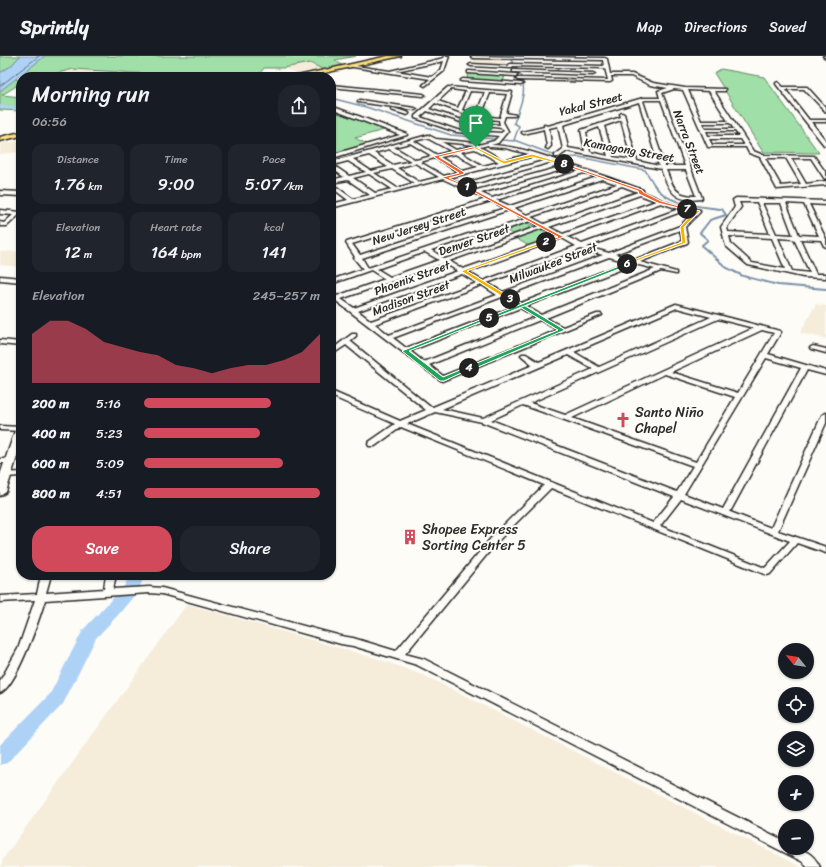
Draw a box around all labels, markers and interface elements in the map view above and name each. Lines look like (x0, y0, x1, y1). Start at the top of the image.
text: Sprintly (20, 11, 89, 44)
text: Map (636, 15, 662, 40)
text: Directions (684, 15, 747, 40)
text: Saved (769, 15, 806, 40)
text: Morning run (32, 75, 150, 114)
one-way arrow (563, 77, 576, 83)
button: share (278, 85, 320, 127)
street label: Yakal Street (557, 85, 625, 123)
pin (459, 106, 493, 147)
street label: Narra Street (667, 106, 711, 178)
text: 06:56 (32, 110, 67, 133)
icon: arrive (465, 112, 487, 134)
street label: Kamagong Street (582, 131, 676, 169)
text: Distance (57, 150, 99, 169)
text: Time (164, 150, 188, 169)
text: Pace (262, 150, 286, 169)
pin: 8 (554, 154, 574, 174)
text: 8 (561, 154, 567, 173)
text: 1.76 (54, 169, 85, 199)
text: 9:00 (157, 169, 195, 199)
text: 5:07 (245, 169, 281, 199)
text: km (85, 177, 102, 196)
text: /km (281, 177, 303, 196)
pin: 1 (457, 177, 477, 197)
text: 1 (465, 177, 469, 196)
pin: 7 (677, 199, 697, 219)
text: 7 (684, 199, 690, 218)
street label: New Jersey Street (369, 200, 469, 252)
street label: Denver Street (435, 217, 514, 262)
text: Elevation (56, 218, 100, 237)
text: Heart rate (150, 218, 202, 237)
text: kcal (264, 218, 284, 237)
pin: 2 (536, 232, 556, 252)
text: 2 (543, 232, 549, 251)
street label: Milwaukee Street (505, 236, 602, 290)
text: 12 (64, 237, 81, 267)
text: 164 (151, 237, 178, 267)
text: 141 (261, 237, 287, 267)
text: m (81, 245, 92, 264)
text: bpm (178, 245, 201, 264)
street label: Phoenix Street (371, 254, 454, 302)
pin: 6 (617, 254, 637, 274)
text: 6 (624, 254, 630, 273)
street label: Madison Street (369, 273, 454, 322)
text: Elevation (32, 284, 85, 307)
text: 245–257 m (253, 284, 320, 307)
pin: 3 (500, 289, 520, 309)
text: 3 (507, 289, 513, 308)
pin: 5 (479, 308, 499, 328)
text: 5 (486, 308, 492, 327)
pin: 4 (459, 358, 479, 378)
text: 4 (466, 358, 472, 377)
text: 200 m (32, 392, 69, 415)
text: 5:16 (96, 392, 121, 415)
place label: Santo Niño Chapel (635, 400, 704, 441)
church icon: Santo Niño Chapel (614, 411, 632, 429)
text: 400 m (32, 422, 70, 445)
text: 5:23 (96, 422, 123, 445)
text: 600 m (32, 452, 69, 475)
text: 5:09 (96, 452, 124, 475)
text: 800 m (32, 482, 70, 505)
text: 4:51 (96, 482, 122, 505)
place label: Shopee Express Sorting Center 5 (422, 517, 526, 558)
button: Save (32, 526, 172, 572)
button: Share (180, 526, 320, 572)
building icon: Shopee Express Sorting Center 5 (401, 528, 419, 546)
north arrow (778, 643, 814, 679)
map controls (778, 643, 814, 855)
button: locate (778, 687, 814, 723)
button: layers (778, 731, 814, 767)
button: + (778, 775, 814, 811)
button: − (778, 819, 814, 855)

